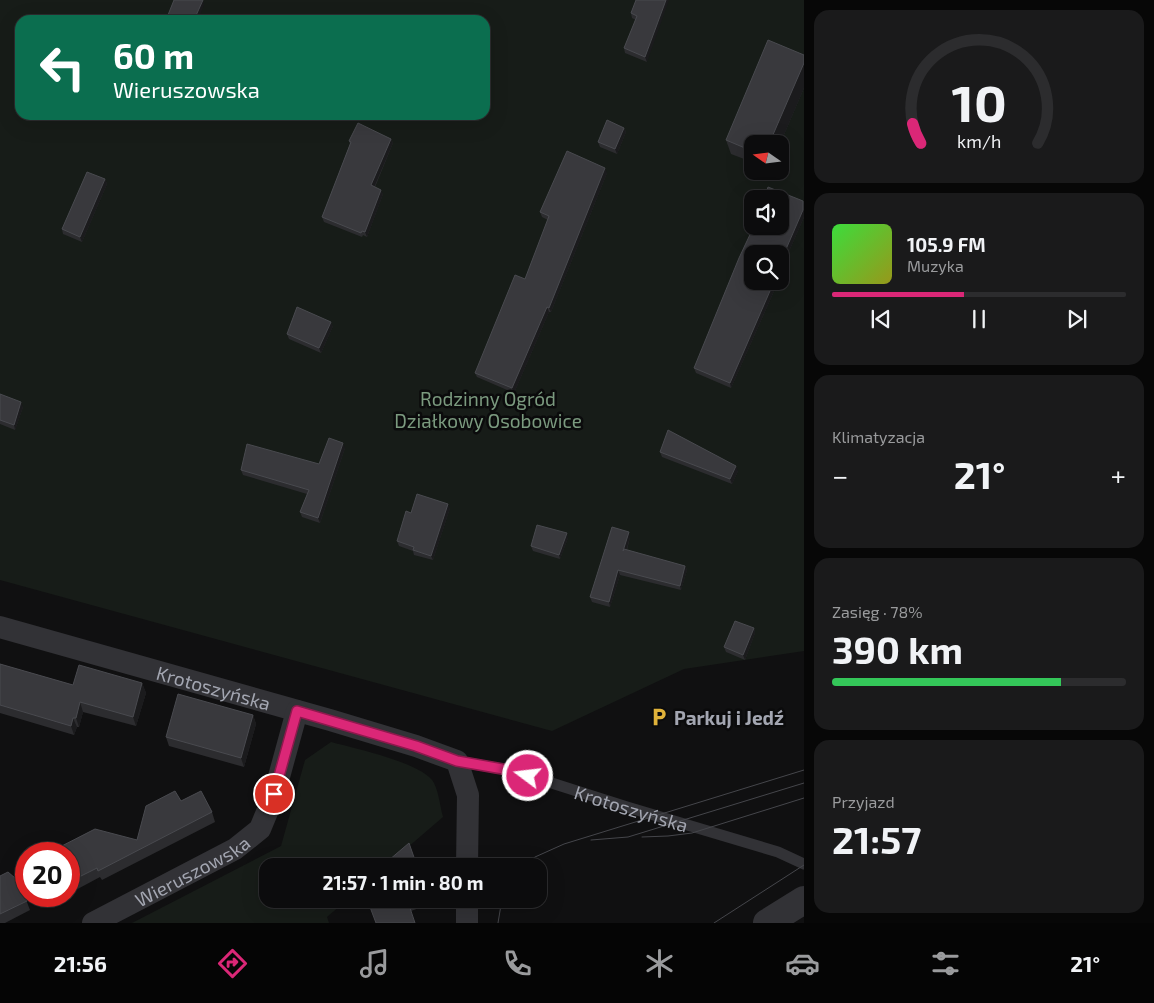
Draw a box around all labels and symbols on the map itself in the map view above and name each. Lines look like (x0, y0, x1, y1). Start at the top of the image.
north arrow (744, 135, 789, 180)
park label: Rodzinny Ogród Działkowy Osobowice (394, 387, 582, 432)
street label: Krotoszyńska (154, 660, 273, 714)
parking icon: Parkuj i Jedź (648, 706, 670, 728)
place label: Parkuj i Jedź (674, 706, 784, 729)
position arrow (501, 749, 553, 801)
pin (253, 773, 295, 815)
street label: Krotoszyńska (572, 780, 691, 836)
street label: Wieruszowska (131, 830, 254, 911)
speed limit sign: 20 (15, 842, 80, 907)

